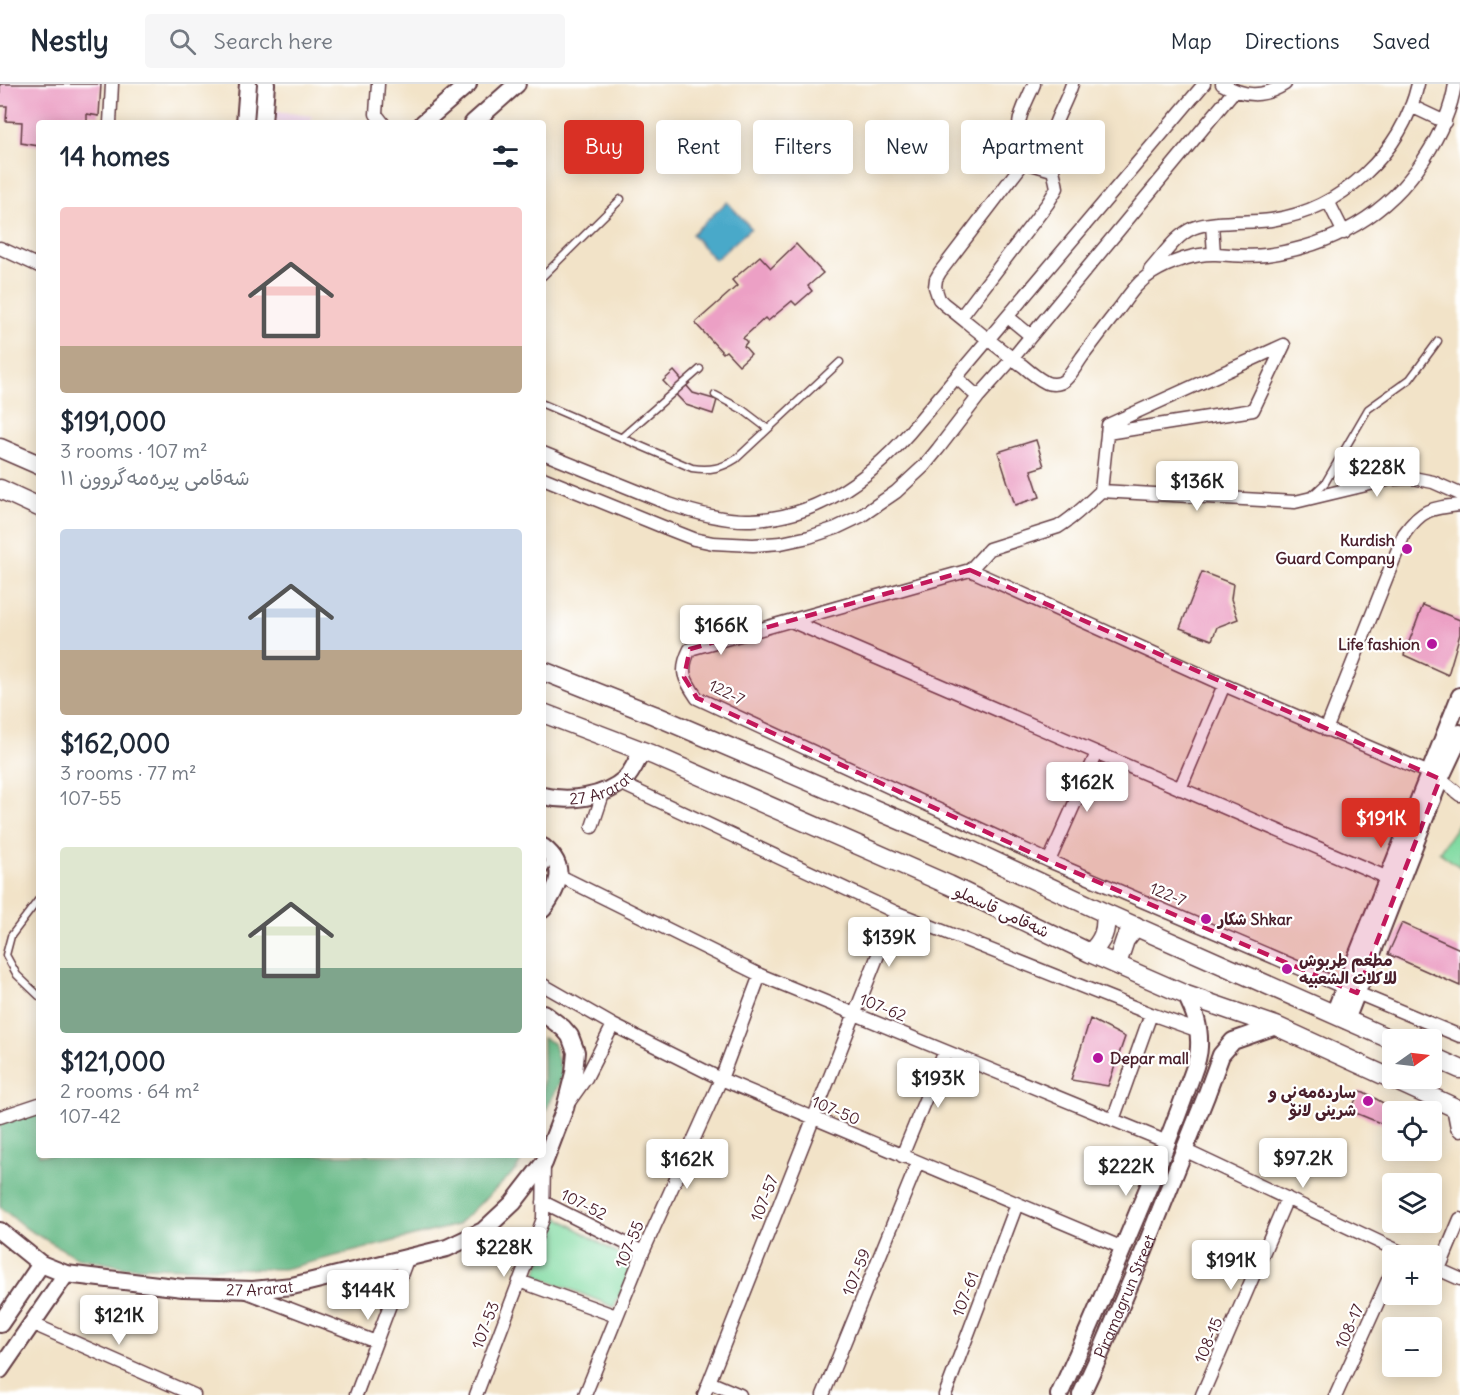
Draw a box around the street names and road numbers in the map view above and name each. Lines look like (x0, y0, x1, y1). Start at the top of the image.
street label: 122-7 (706, 675, 748, 709)
street label: 27 Ararat (569, 767, 638, 809)
street label: 122-7 (1147, 877, 1189, 911)
street label: شەقامی قاسملو (950, 880, 1052, 943)
street label: 107-62 (857, 989, 910, 1025)
street label: 107-50 (809, 1091, 863, 1129)
street label: 107-57 (746, 1172, 782, 1224)
street label: 107-52 (558, 1184, 610, 1224)
street label: 107-55 (610, 1217, 648, 1271)
street label: Piramagrun Street (1089, 1231, 1160, 1361)
street label: 107-59 (838, 1245, 874, 1299)
street label: 107-61 (947, 1269, 983, 1319)
street label: 27 Ararat (226, 1276, 295, 1300)
street label: 107-53 (467, 1299, 503, 1351)
street label: 108-17 (1330, 1301, 1368, 1351)
street label: 108-15 (1189, 1314, 1227, 1366)

